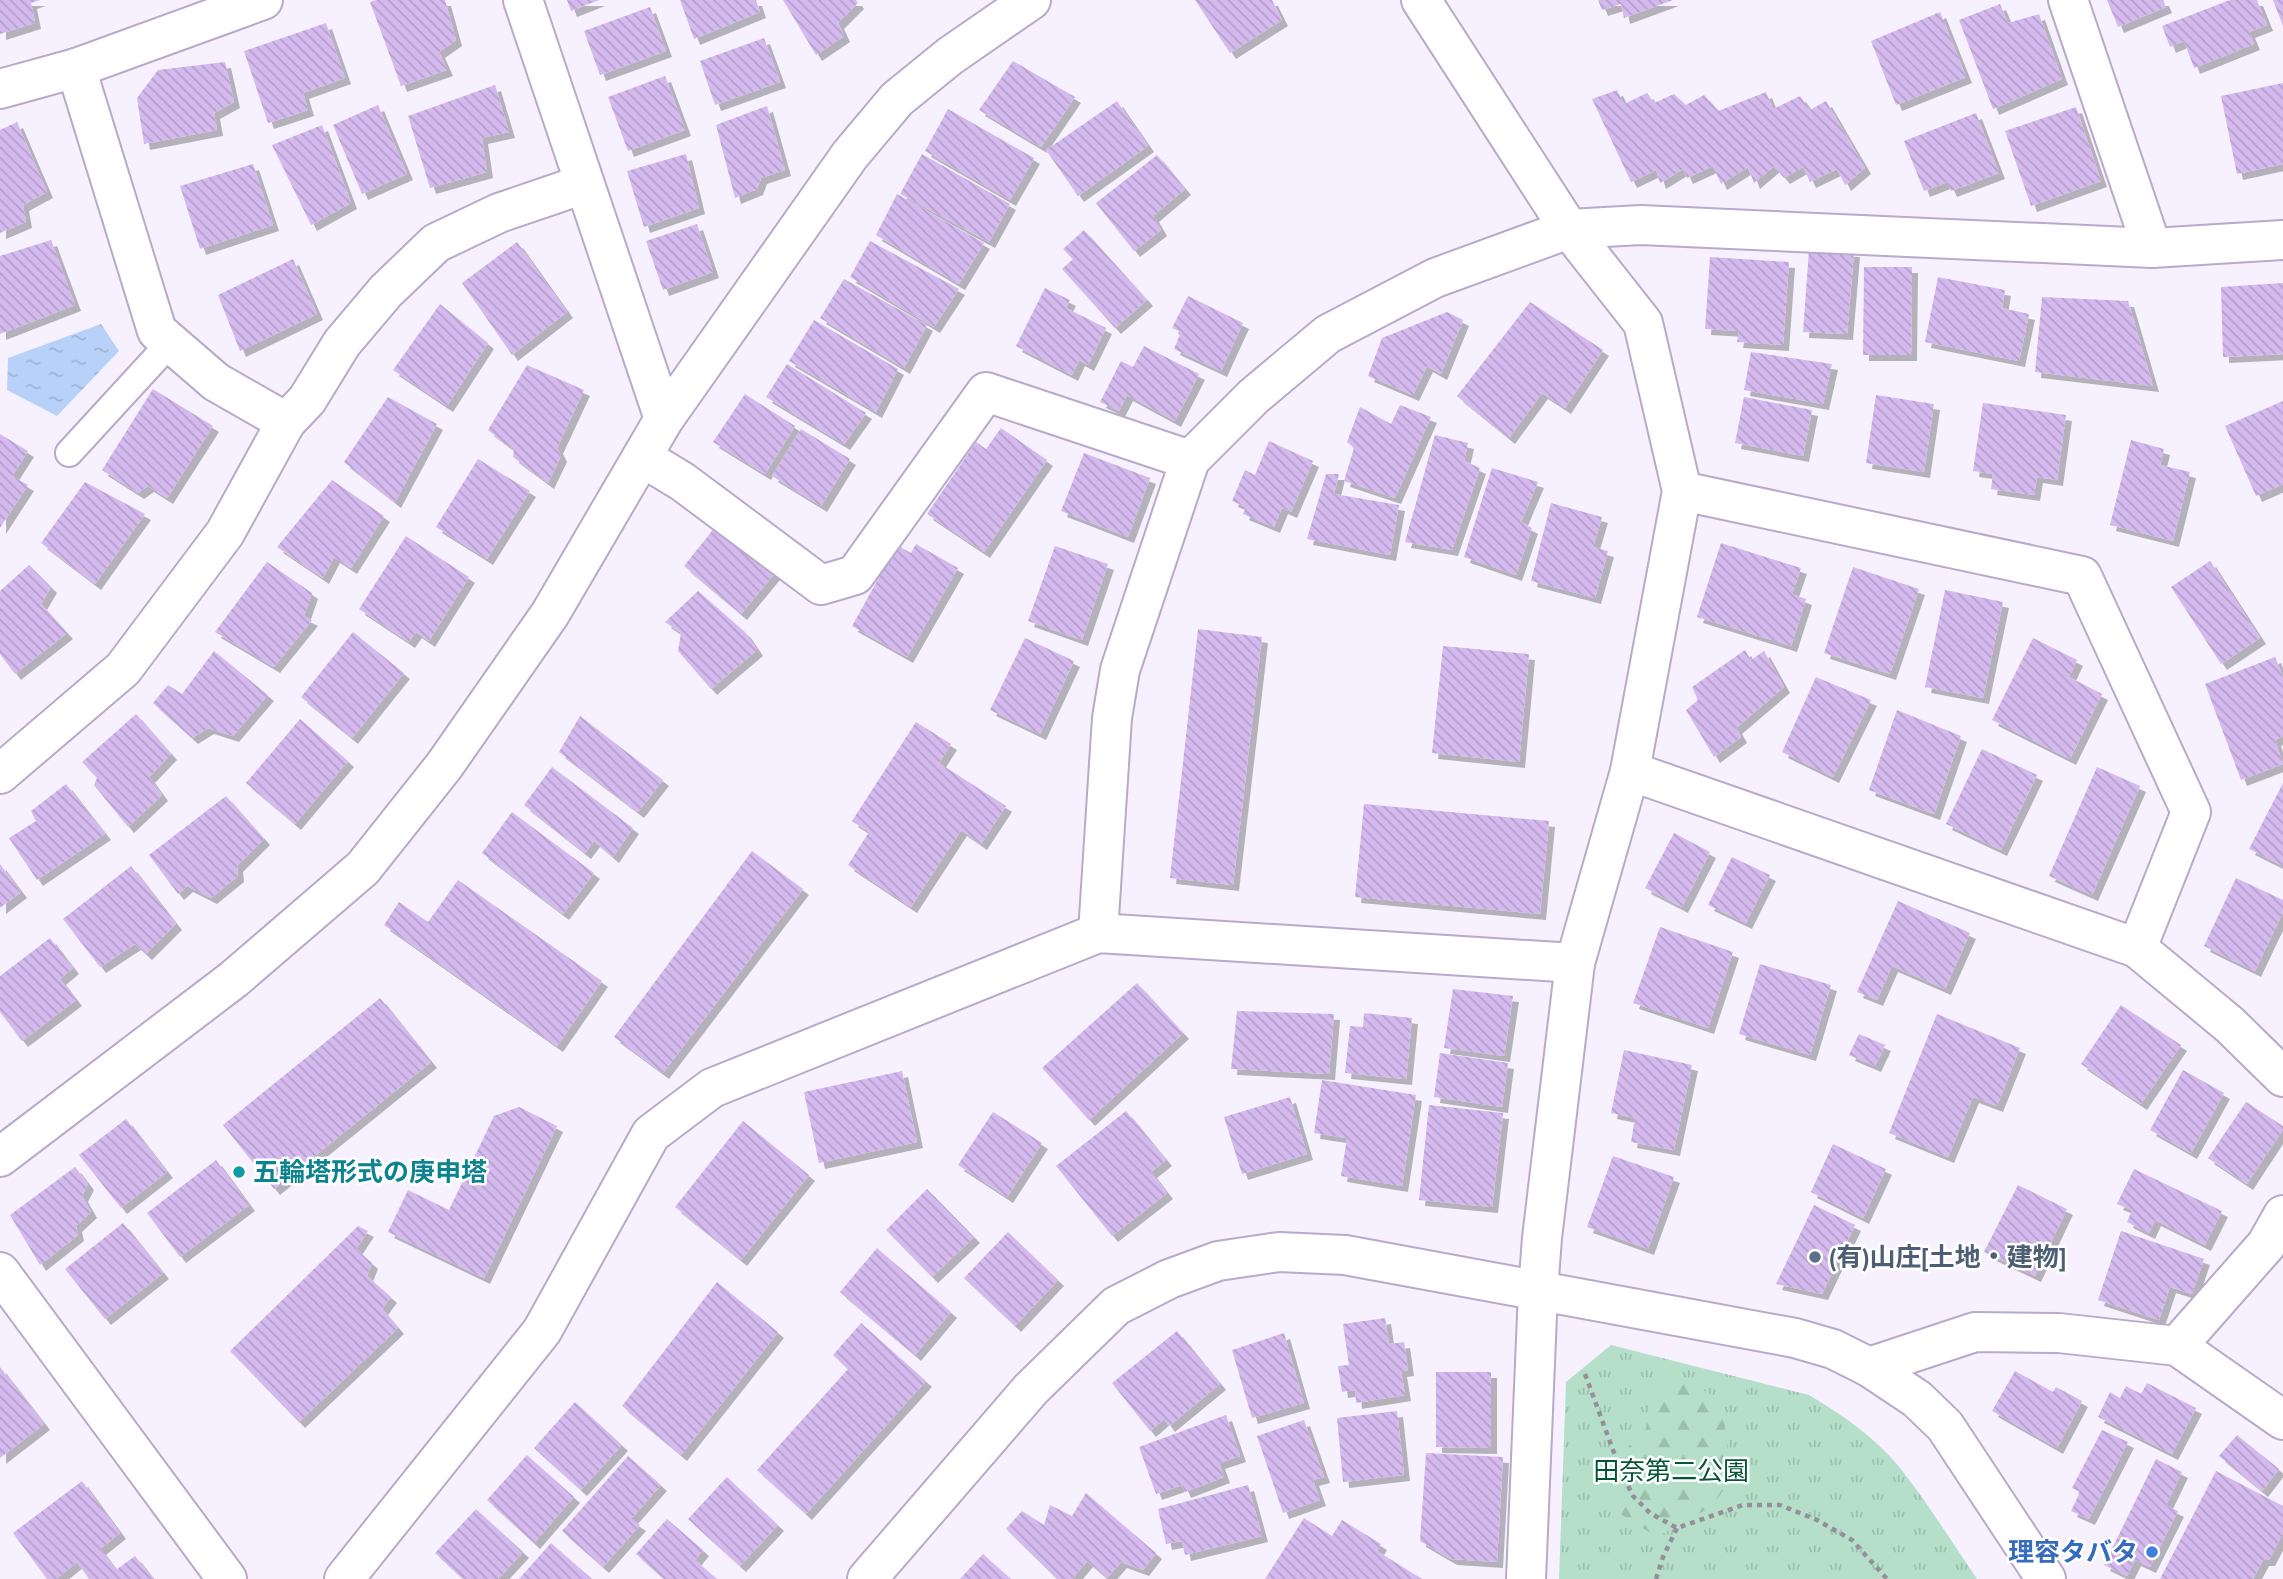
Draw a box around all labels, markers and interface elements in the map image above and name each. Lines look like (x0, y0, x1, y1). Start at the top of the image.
place label: 五輪塔形式の庚申塔 (253, 1155, 487, 1188)
marker: 五輪塔形式の庚申塔 (231, 1164, 247, 1180)
place label: (有)山庄[土地・建物] (1829, 1240, 2066, 1273)
marker: (有)山庄[土地・建物] (1807, 1249, 1823, 1265)
park label: 田奈第二公園 (1593, 1454, 1749, 1487)
place label: 理容タバタ (2008, 1535, 2138, 1568)
marker: 理容タバタ (2144, 1544, 2160, 1560)

